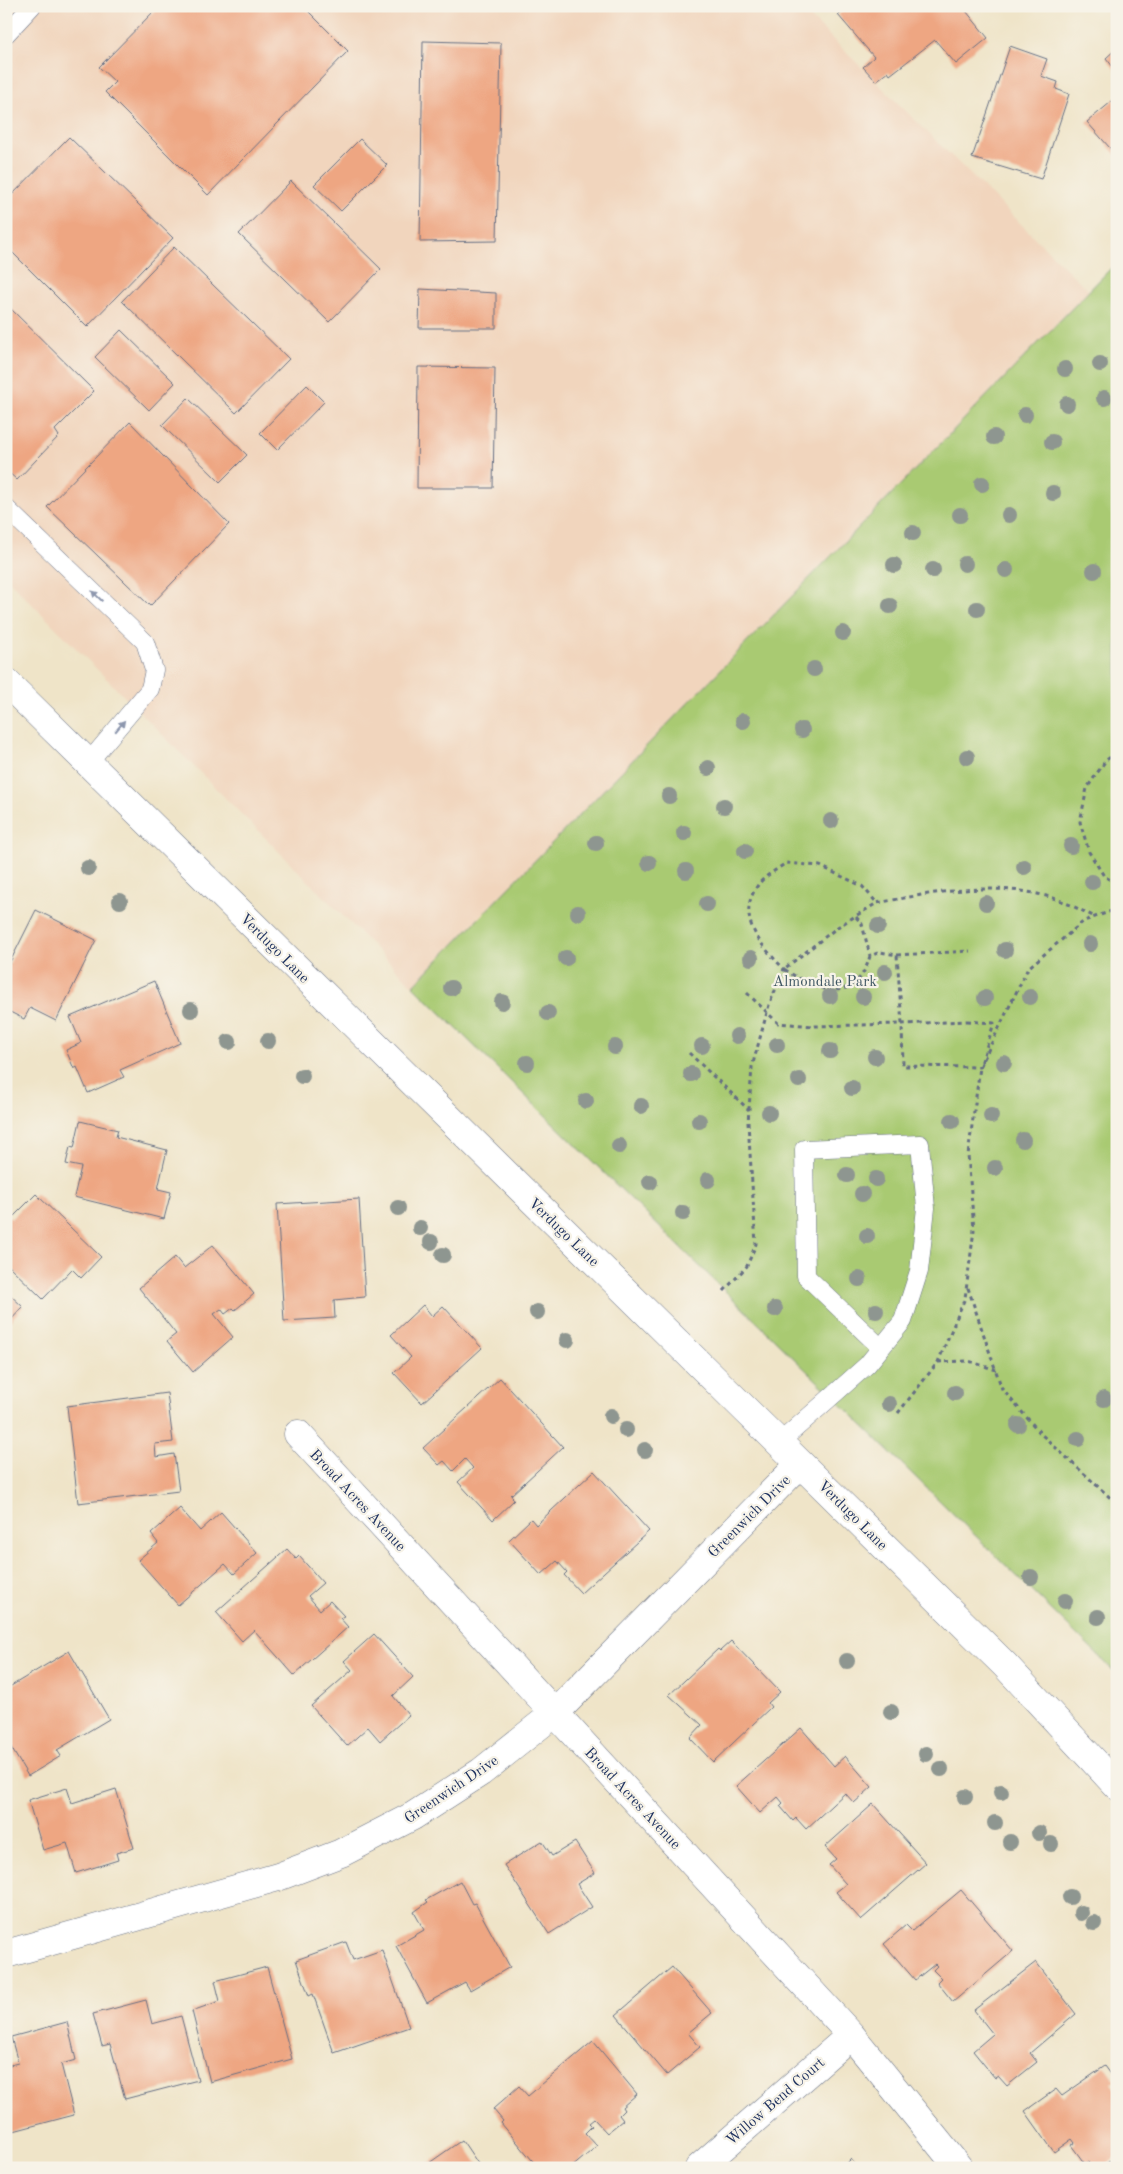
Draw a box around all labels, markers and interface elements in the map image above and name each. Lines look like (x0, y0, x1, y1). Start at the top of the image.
one-way arrow (92, 590, 104, 602)
one-way arrow (114, 719, 125, 732)
street label: Verdugo Lane (236, 912, 312, 987)
park label: Almondale Park (773, 975, 877, 990)
street label: Verdugo Lane (525, 1196, 601, 1270)
street label: Broad Acres Avenue (306, 1447, 408, 1555)
street label: Greenwich Drive (706, 1473, 794, 1561)
street label: Verdugo Lane (814, 1479, 890, 1554)
street label: Broad Acres Avenue (581, 1745, 683, 1853)
street label: Greenwich Drive (402, 1753, 501, 1827)
street label: Willow Bend Court (724, 2056, 828, 2149)

